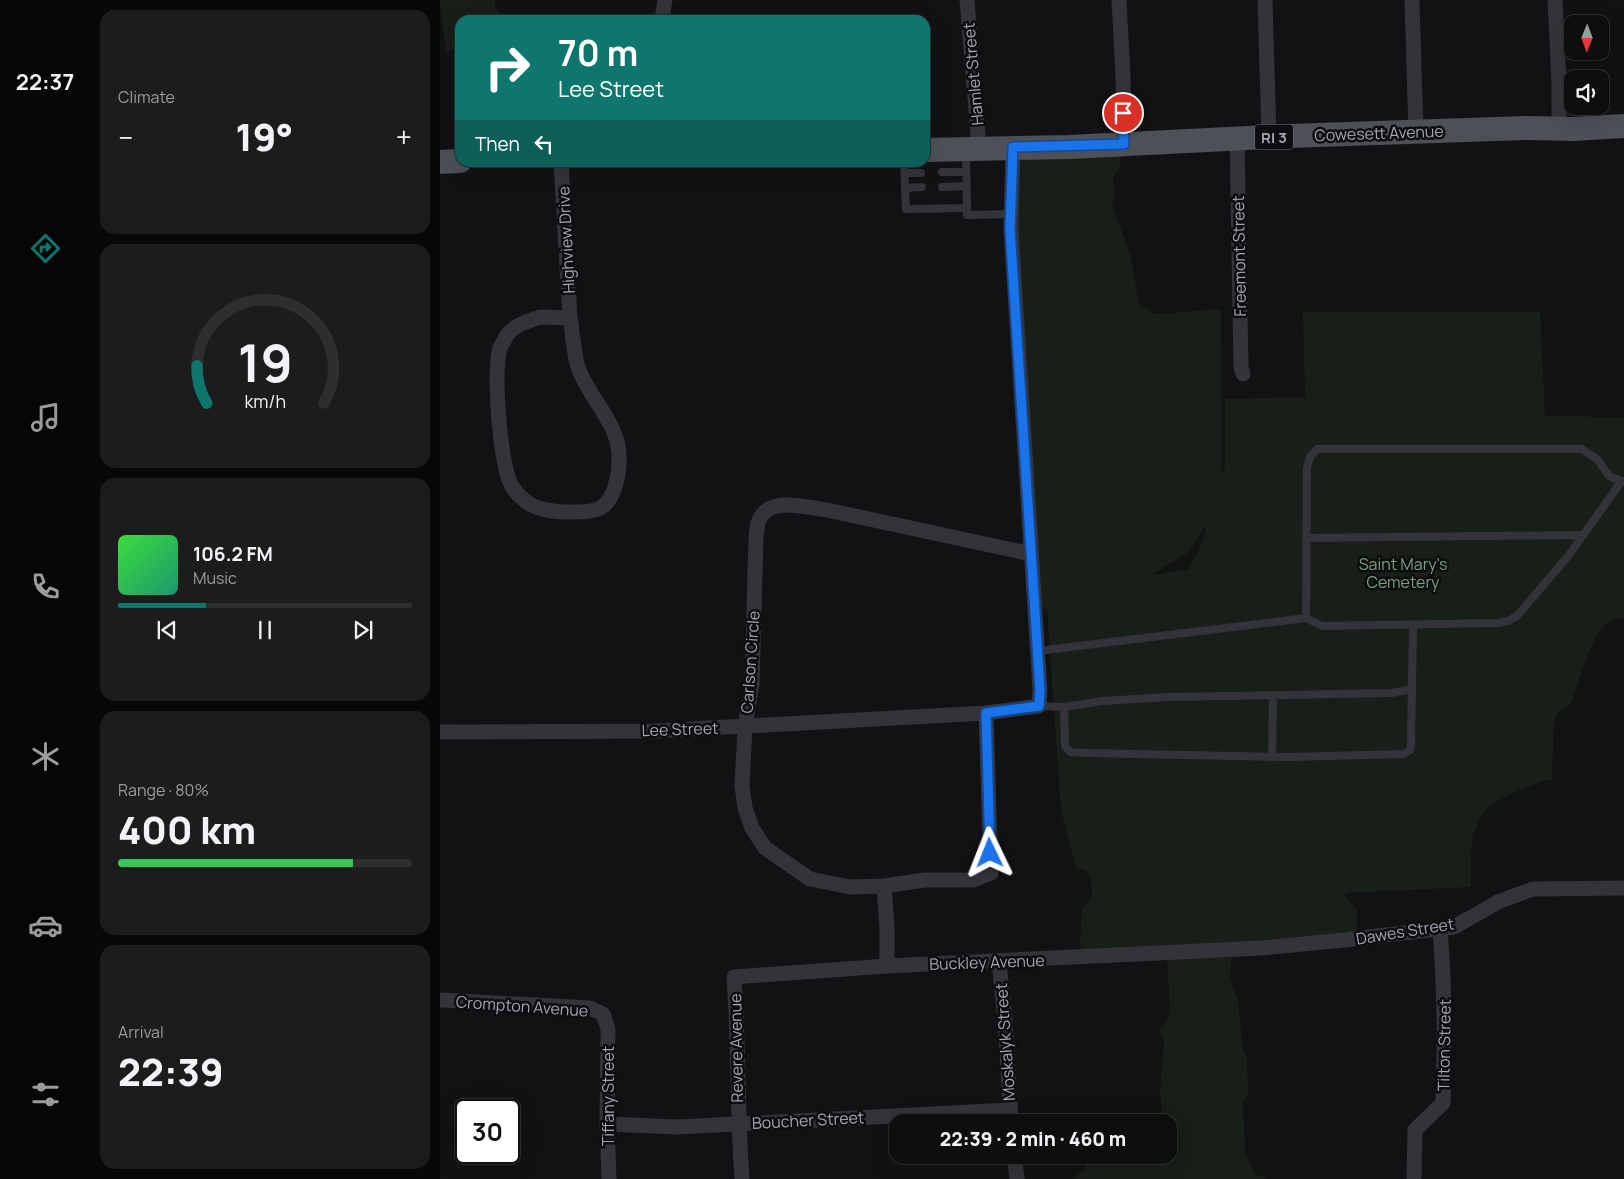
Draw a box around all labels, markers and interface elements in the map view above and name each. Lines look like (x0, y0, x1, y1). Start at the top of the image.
north arrow (1564, 15, 1609, 60)
map controls (1564, 15, 1609, 115)
street label: Hamlet Street (958, 22, 988, 126)
text: 70 m (558, 29, 638, 77)
icon: right (475, 35, 540, 100)
text: 22:37 (16, 67, 74, 97)
button: sound (1564, 70, 1609, 115)
text: Lee Street (558, 74, 664, 104)
text: Climate (118, 86, 175, 108)
pin (1102, 92, 1144, 134)
icon: arrive (1109, 99, 1137, 127)
text: 19° (235, 110, 293, 162)
text: − (118, 118, 133, 156)
text: + (396, 118, 412, 156)
street label: Cowesett Avenue (1314, 120, 1444, 146)
road number: RI 3 (1255, 124, 1293, 150)
icon: left (530, 130, 558, 158)
text: Then (475, 131, 520, 157)
street label: Highview Drive (552, 186, 580, 294)
street label: Freemont Street (1227, 195, 1251, 317)
icon: directions (28, 231, 63, 266)
text: 19 (237, 327, 293, 398)
text: km/h (244, 389, 286, 413)
icon: music (28, 400, 63, 435)
text: 106.2 FM (193, 541, 273, 567)
park label: Saint Mary's Cemetery (1359, 553, 1447, 593)
text: Music (193, 567, 237, 589)
icon: phone (28, 569, 63, 604)
street label: Carlson Circle (735, 610, 765, 714)
icon: previous (153, 616, 181, 644)
icon: pause (251, 616, 279, 644)
icon: next (349, 616, 377, 644)
street label: Lee Street (641, 717, 719, 741)
icon: climate (28, 739, 63, 774)
text: Range · 80% (118, 779, 209, 801)
text: 400 km (118, 803, 256, 855)
position arrow (963, 826, 1015, 878)
icon: car (28, 908, 63, 943)
street label: Dawes Street (1354, 912, 1456, 950)
street label: Buckley Avenue (929, 949, 1045, 975)
street label: Moskalyk Street (990, 982, 1020, 1102)
street label: Crompton Avenue (455, 990, 589, 1022)
street label: Revere Avenue (724, 993, 748, 1103)
street label: Tilton Street (1432, 999, 1456, 1091)
text: Arrival (118, 1021, 164, 1043)
text: 22:39 (118, 1045, 224, 1097)
street label: Tiffany Street (597, 1046, 619, 1146)
icon: filters (28, 1077, 63, 1112)
speed limit sign: 30 (455, 1099, 520, 1164)
street label: Boucher Street (751, 1106, 865, 1134)
text: 22:39 · 2 min · 460 m (940, 1126, 1126, 1152)

